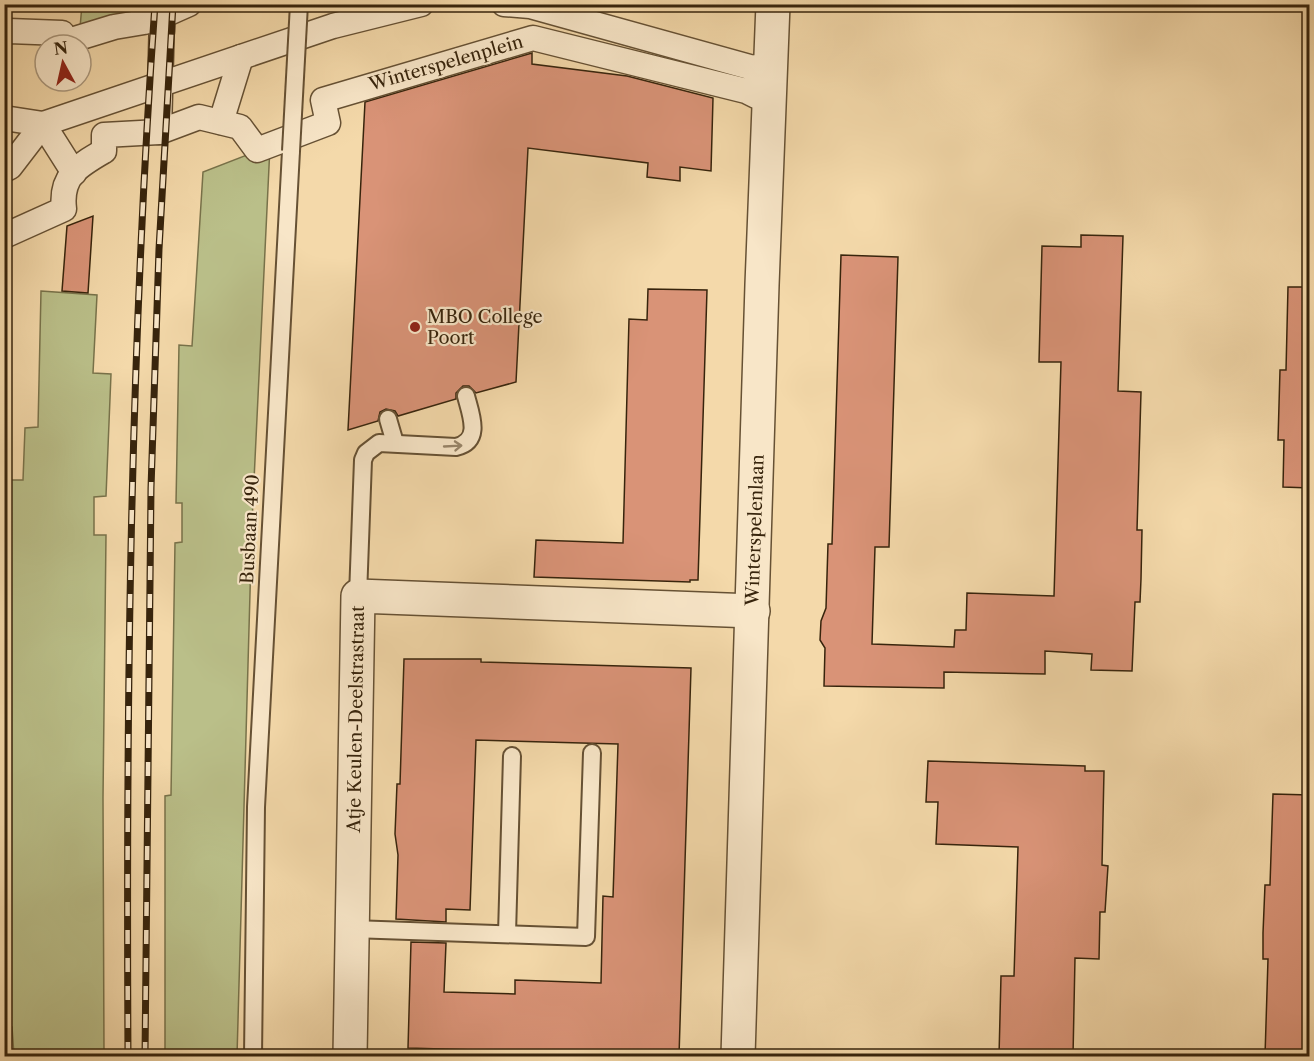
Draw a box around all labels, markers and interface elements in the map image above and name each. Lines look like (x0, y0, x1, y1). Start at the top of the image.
street label: Winterspelenplein (365, 30, 526, 96)
north arrow (33, 33, 93, 93)
text: N (53, 37, 69, 59)
place label: MBO College Poort (427, 306, 543, 349)
marker: MBO College Poort (408, 320, 422, 334)
one-way arrow (443, 440, 462, 451)
street label: Winterspelenlaan (741, 454, 769, 607)
street label: Busbaan 490 (236, 474, 264, 584)
street label: Atje Keulen-Deelstrastraat (343, 605, 369, 834)

